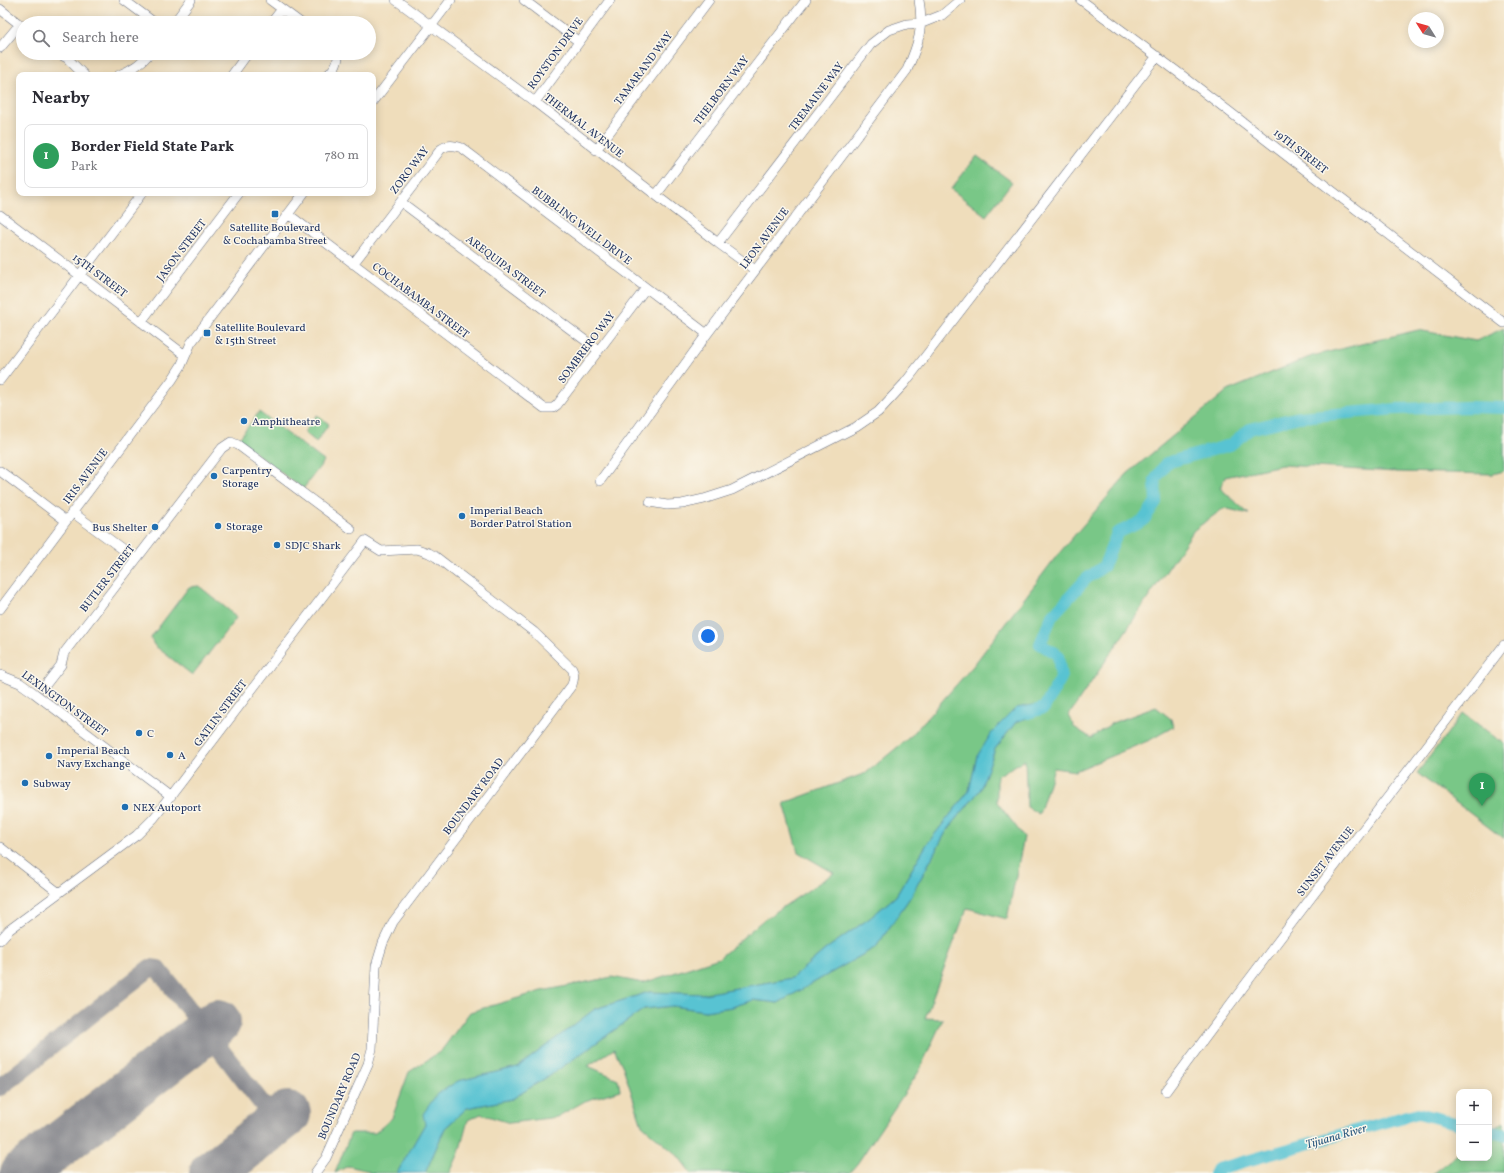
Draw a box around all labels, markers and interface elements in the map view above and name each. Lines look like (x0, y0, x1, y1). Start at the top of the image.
north arrow (1408, 12, 1444, 48)
street label: ROYSTON DRIVE (525, 14, 588, 93)
search box (16, 16, 376, 60)
icon: search (30, 27, 52, 49)
text: Search here (62, 28, 139, 49)
street label: TAMARAND WAY (612, 29, 677, 109)
street label: THELBORN WAY (691, 53, 753, 129)
street label: TREMAINE WAY (786, 59, 848, 134)
text: Nearby (32, 87, 90, 110)
street label: THERMAL AVENUE (540, 90, 626, 162)
street label: 19TH STREET (1270, 126, 1331, 179)
text: Border Field State Park (71, 137, 234, 158)
street label: ZORO WAY (387, 144, 433, 198)
text: 1 (43, 147, 49, 165)
text: 780 m (325, 147, 359, 165)
text: Park (71, 158, 98, 176)
street label: BUBBLING WELL DRIVE (528, 184, 635, 269)
street label: LEON AVENUE (737, 205, 794, 273)
marker: Satellite Boulevard & Cochabamba Street (270, 209, 280, 219)
street label: JASON STREET (154, 216, 211, 285)
place label: Satellite Boulevard & Cochabamba Street (223, 221, 327, 249)
street label: AREQUIPA STREET (462, 232, 548, 302)
street label: 15TH STREET (69, 251, 130, 302)
street label: COCHABAMBA STREET (368, 260, 472, 343)
street label: SOMBRERO WAY (555, 309, 619, 387)
place label: Satellite Boulevard & 15th Street (215, 321, 306, 349)
marker: Satellite Boulevard & 15th Street (202, 328, 212, 338)
place label: Amphitheatre (252, 415, 320, 430)
marker: Amphitheatre (239, 416, 249, 426)
street label: IRIS AVENUE (60, 446, 112, 508)
place label: Carpentry Storage (222, 464, 272, 492)
marker: Carpentry Storage (209, 471, 219, 481)
place label: Imperial Beach Border Patrol Station (470, 504, 572, 532)
marker: Imperial Beach Border Patrol Station (457, 511, 467, 521)
place label: Storage (226, 520, 263, 535)
place label: Bus Shelter (92, 521, 147, 536)
marker: Storage (213, 521, 223, 531)
marker: Bus Shelter (150, 522, 160, 532)
place label: SDJC Shark (285, 539, 341, 554)
marker: SDJC Shark (272, 540, 282, 550)
street label: BUTLER STREET (77, 542, 140, 616)
your location (698, 626, 718, 646)
street label: LEXINGTON STREET (18, 668, 111, 741)
street label: GATLIN STREET (191, 677, 252, 750)
place label: C (147, 727, 154, 742)
marker: C (134, 728, 144, 738)
place label: Imperial Beach Navy Exchange (57, 744, 130, 772)
place label: A (178, 749, 186, 764)
marker: A (165, 750, 175, 760)
marker: Imperial Beach Navy Exchange (44, 751, 54, 761)
street label: BOUNDARY ROAD (440, 755, 508, 839)
pin: 1 (1469, 773, 1495, 806)
place label: Subway (33, 777, 71, 792)
marker: Subway (20, 778, 30, 788)
place label: NEX Autoport (133, 801, 201, 816)
marker: NEX Autoport (120, 802, 130, 812)
street label: SUNSET AVENUE (1294, 824, 1358, 900)
street label: BOUNDARY ROAD (315, 1051, 365, 1142)
map controls (1456, 1089, 1492, 1161)
button: + (1456, 1089, 1492, 1125)
water label: Tijuana River (1304, 1120, 1369, 1153)
button: − (1456, 1125, 1492, 1161)

